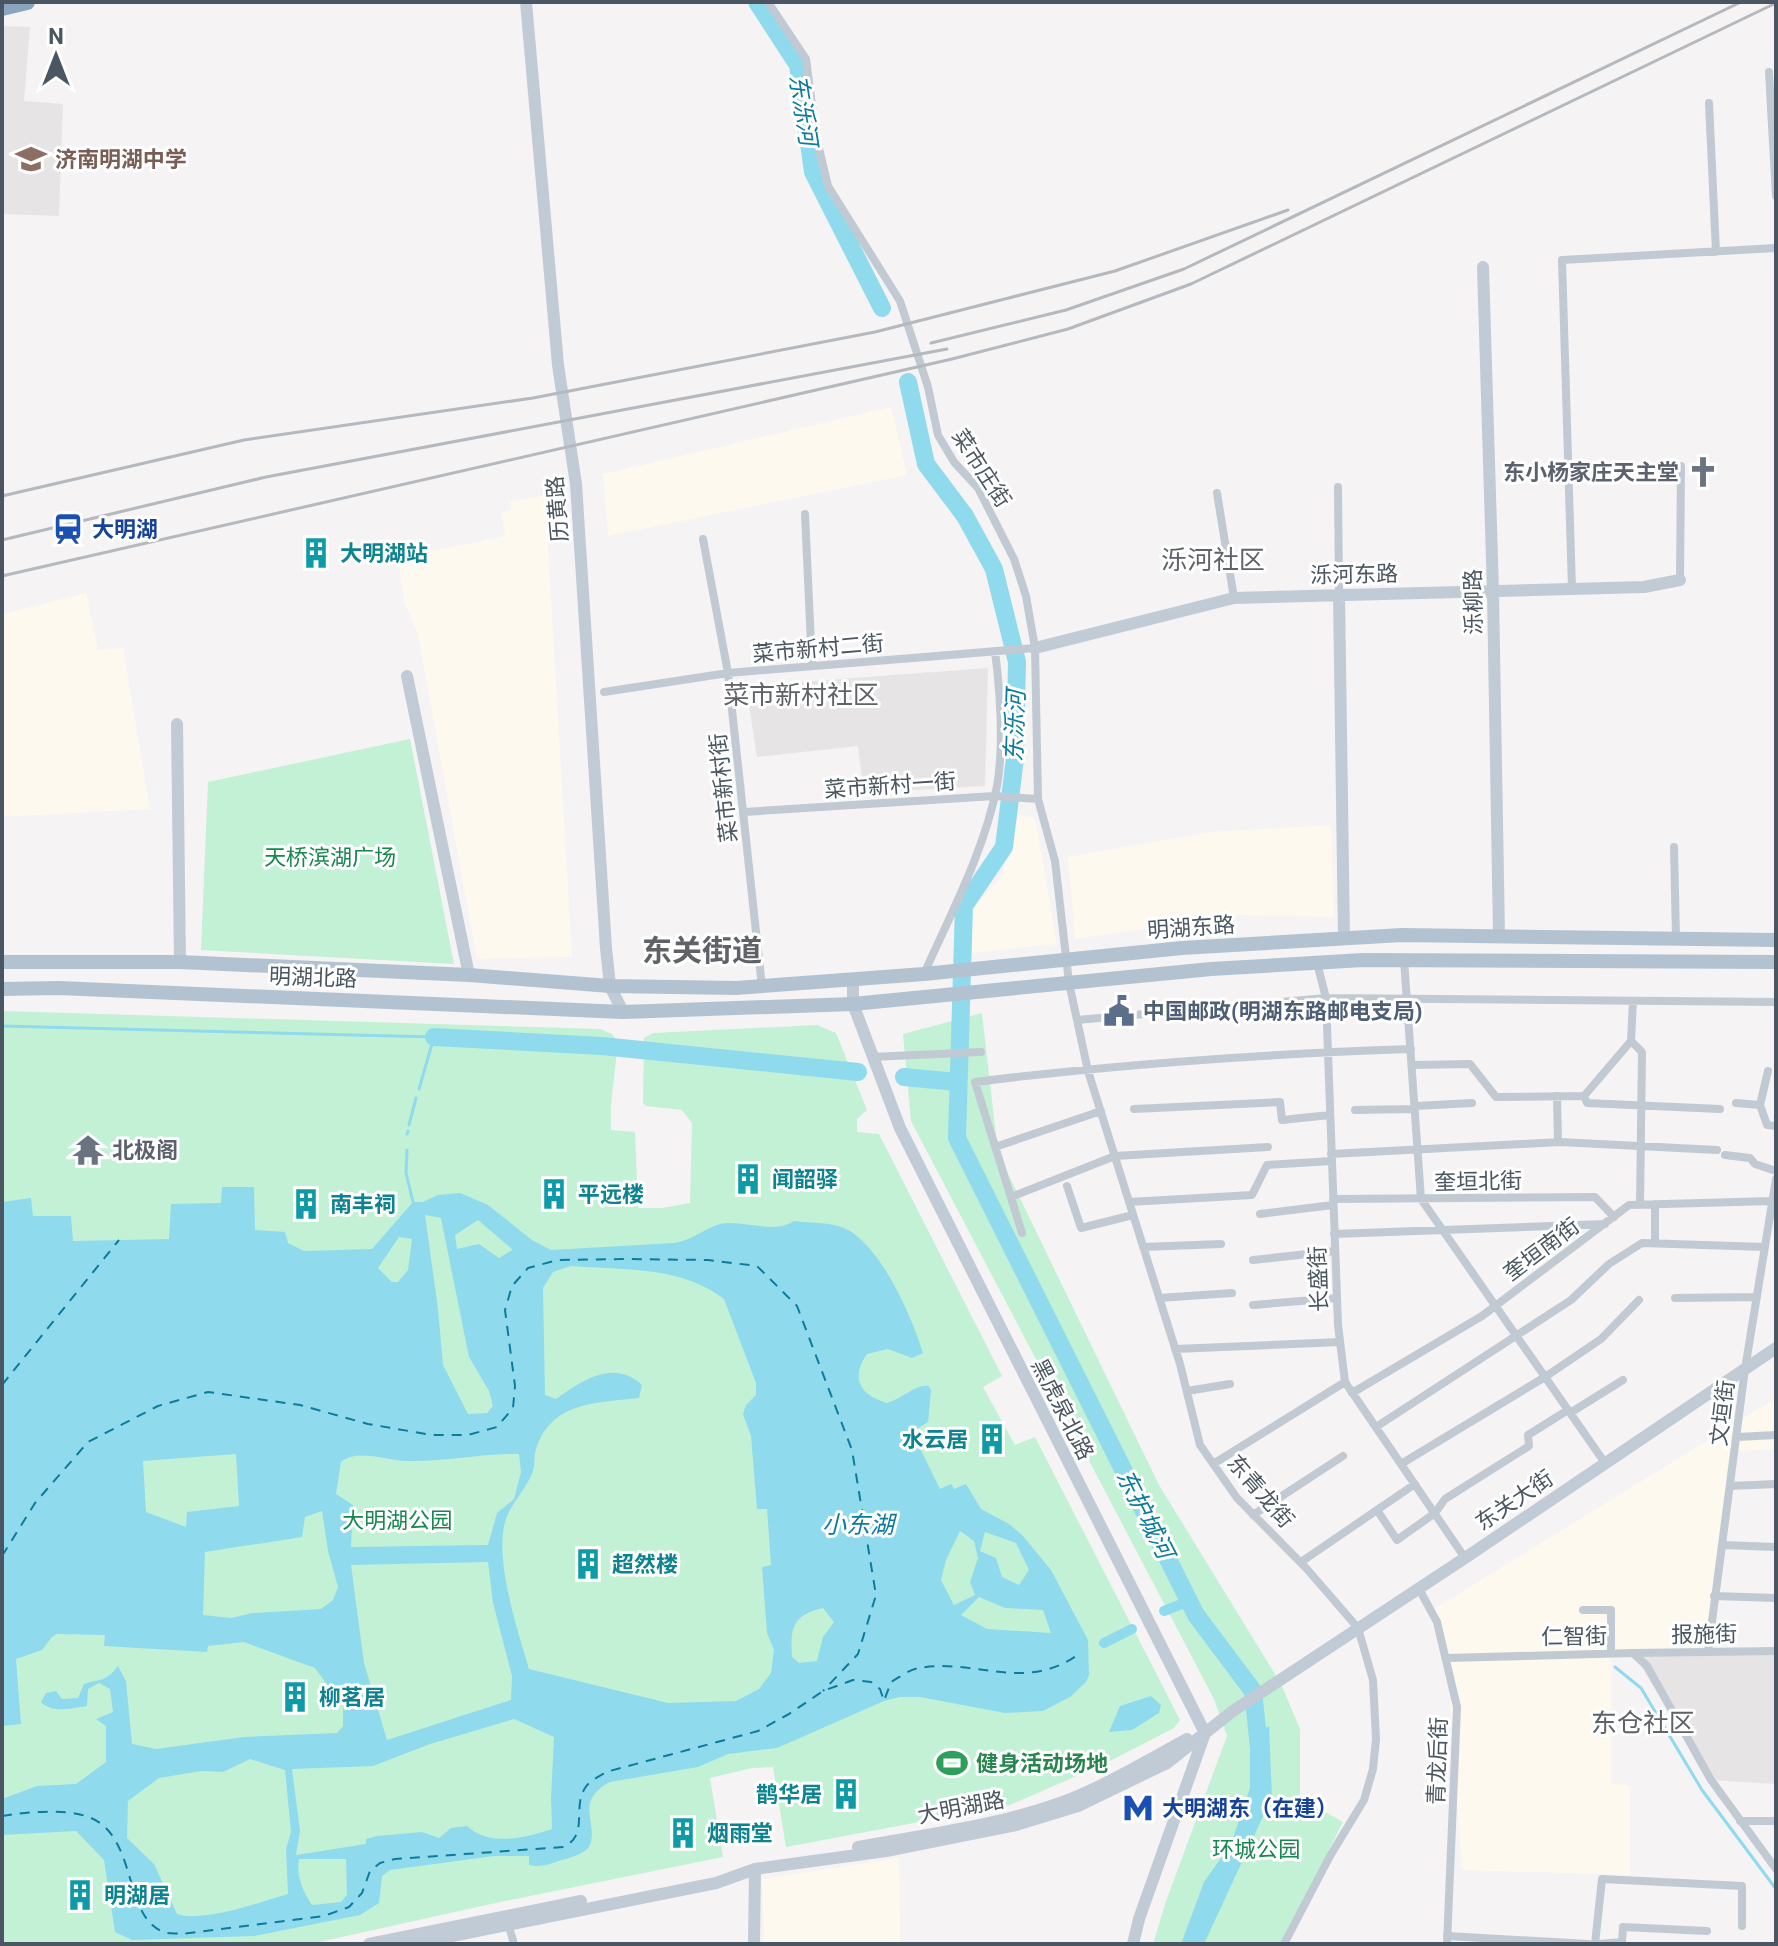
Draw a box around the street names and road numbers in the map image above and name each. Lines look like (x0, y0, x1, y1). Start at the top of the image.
street label: 菜市庄街 (947, 425, 1016, 512)
street label: 历黄路 (542, 475, 573, 543)
street label: 泺河东路 (1310, 561, 1398, 588)
street label: 泺柳路 (1460, 569, 1487, 635)
street label: 菜市新村二街 (751, 630, 885, 667)
street label: 菜市新村街 (705, 732, 742, 844)
street label: 菜市新村一街 (823, 768, 957, 803)
street label: 明湖东路 (1146, 912, 1236, 943)
street label: 明湖北路 (269, 963, 357, 992)
street label: 奎垣北街 (1434, 1168, 1522, 1195)
street label: 奎垣南街 (1499, 1213, 1584, 1286)
street label: 长盛街 (1305, 1246, 1332, 1312)
street label: 黑虎泉北路 (1026, 1355, 1099, 1464)
street label: 文垣街 (1706, 1379, 1739, 1447)
street label: 东青龙街 (1222, 1450, 1299, 1533)
street label: 东关大街 (1471, 1465, 1558, 1535)
street label: 报施街 (1671, 1621, 1737, 1648)
street label: 仁智街 (1541, 1623, 1607, 1650)
street label: 青龙后街 (1423, 1717, 1452, 1805)
street label: 大明湖路 (916, 1787, 1007, 1828)

